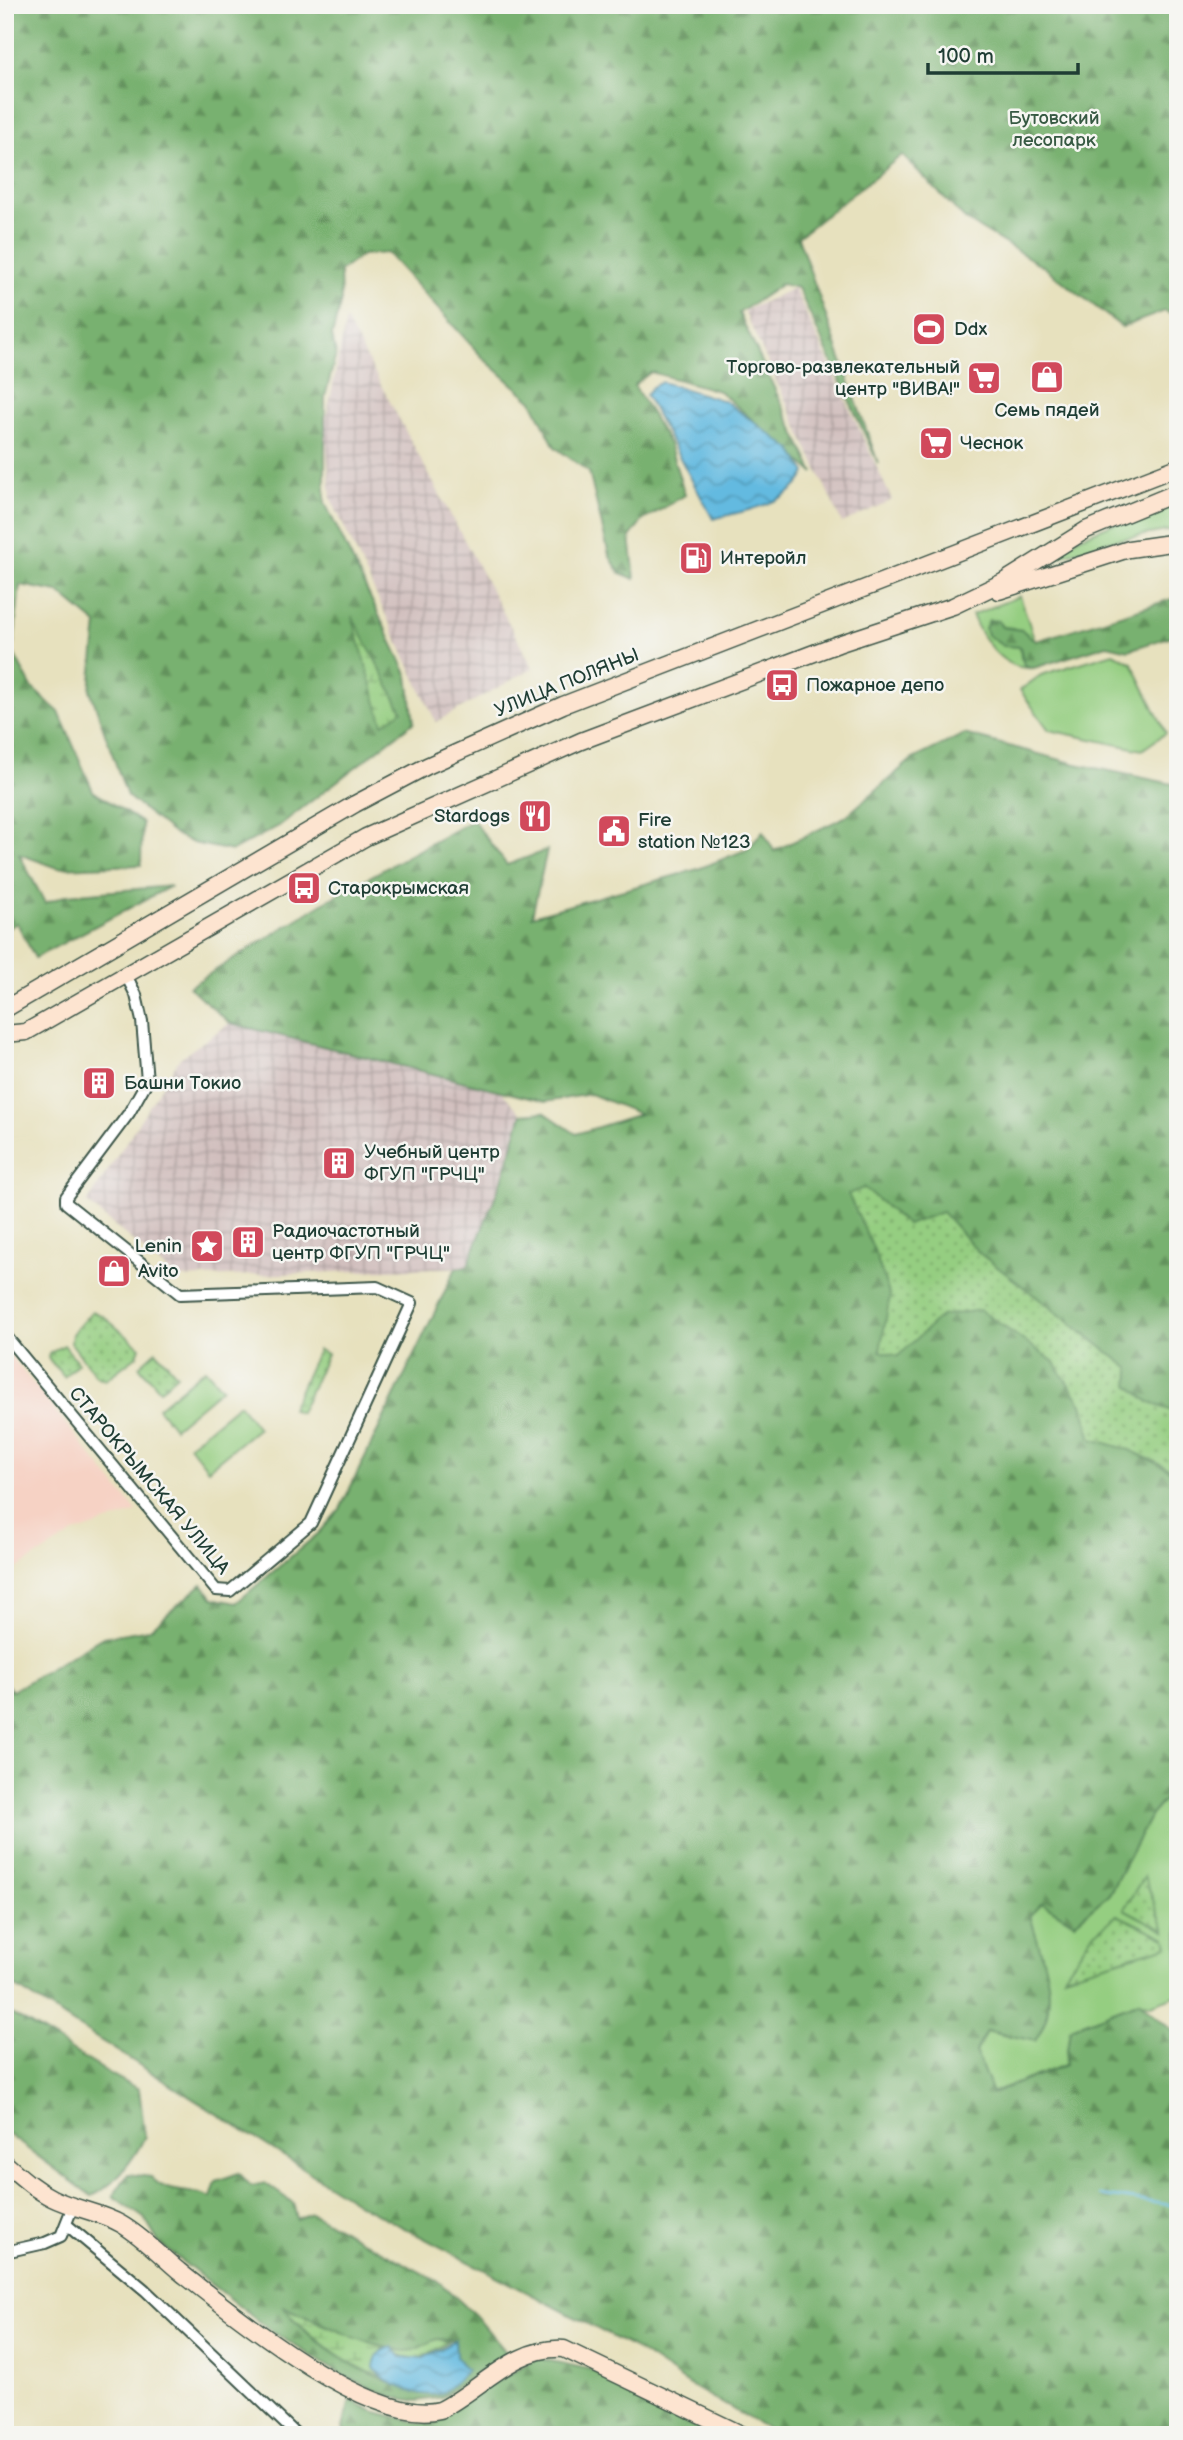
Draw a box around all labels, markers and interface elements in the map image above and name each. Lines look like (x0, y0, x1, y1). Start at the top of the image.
scale bar (928, 32, 1078, 76)
text: 100 m (938, 44, 994, 69)
park label: Бутовский лесопарк (1008, 107, 1100, 152)
sports icon: Ddx (910, 310, 948, 348)
place label: Ddx (954, 318, 987, 341)
place label: Торгово-развлекательный центр "ВИВА!" (726, 356, 960, 401)
shop icon: Семь пядей (1028, 358, 1066, 396)
supermarket icon: Торгово-развлекательный центр "ВИВА!" (965, 359, 1003, 397)
place label: Семь пядей (994, 399, 1100, 422)
supermarket icon: Чеснок (917, 424, 955, 462)
place label: Чеснок (960, 432, 1023, 455)
fuel station icon: Интеройл (677, 539, 715, 577)
place label: Интеройл (720, 547, 807, 570)
street label: УЛИЦА ПОЛЯНЫ (491, 644, 643, 722)
bus stop icon: Пожарное депо (763, 666, 801, 704)
place label: Пожарное депо (806, 674, 944, 697)
restaurant icon: Stardogs (516, 797, 554, 835)
place label: Stardogs (434, 805, 510, 828)
place label: Fire station №123 (638, 809, 751, 854)
public building icon: Fire station №123 (595, 812, 633, 850)
bus stop icon: Старокрымская (285, 869, 323, 907)
place label: Старокрымская (328, 877, 469, 900)
building icon: Башни Токио (80, 1064, 118, 1102)
place label: Башни Токио (124, 1072, 241, 1095)
place label: Учебный центр ФГУП "ГРЧЦ" (364, 1141, 500, 1186)
building icon: Учебный центр ФГУП "ГРЧЦ" (320, 1144, 358, 1182)
place label: Радиочастотный центр ФГУП "ГРЧЦ" (272, 1220, 450, 1265)
building icon: Радиочастотный центр ФГУП "ГРЧЦ" (229, 1223, 267, 1261)
place icon: Lenin (188, 1227, 226, 1265)
place label: Lenin (134, 1235, 182, 1258)
shop icon: Avito (95, 1252, 133, 1290)
place label: Avito (138, 1260, 179, 1283)
street label: СТАРОКРЫМСКАЯ УЛИЦА (64, 1382, 235, 1580)

